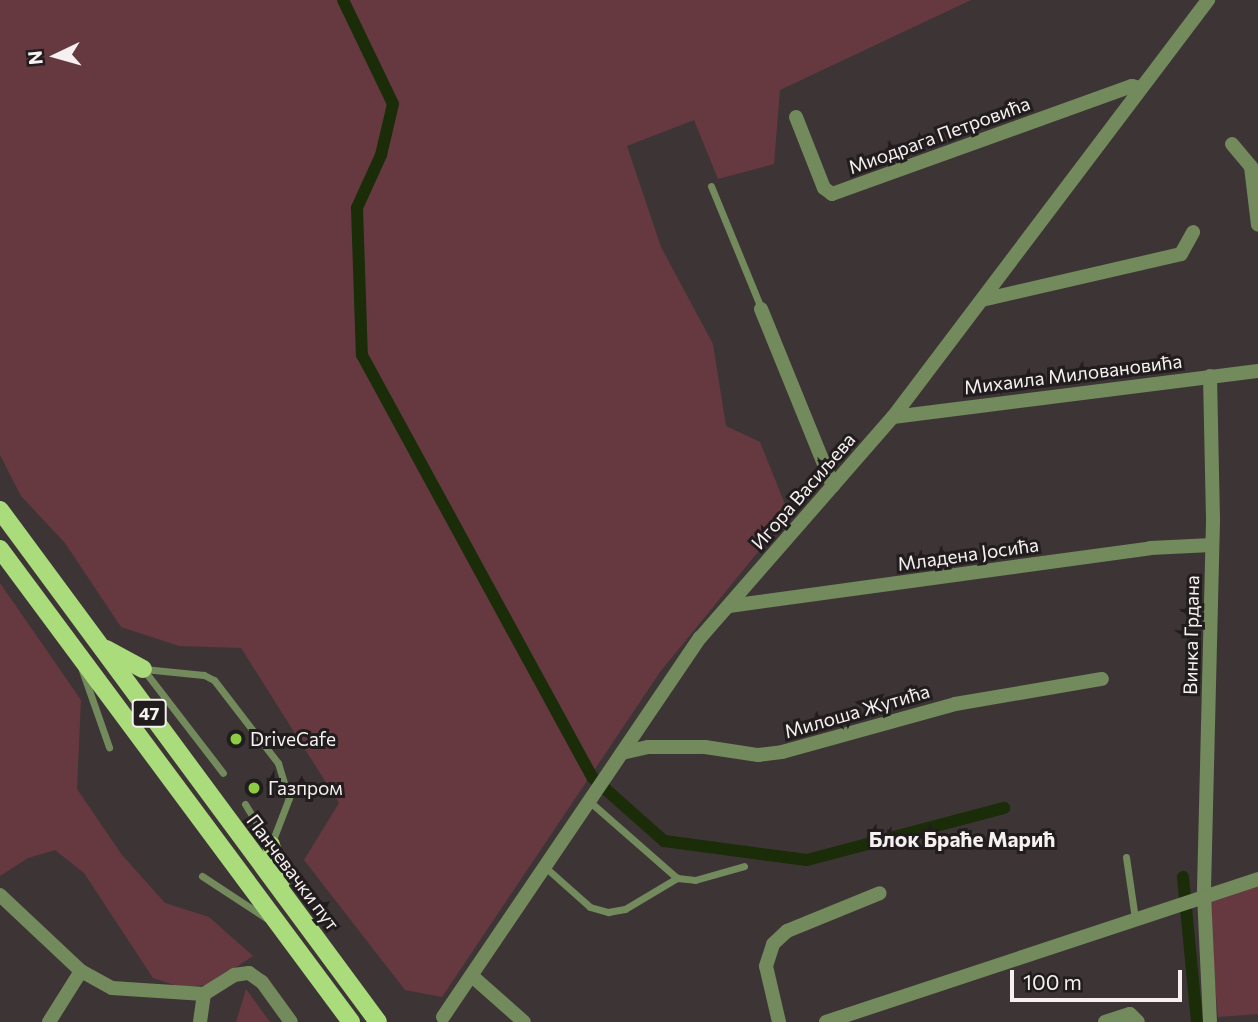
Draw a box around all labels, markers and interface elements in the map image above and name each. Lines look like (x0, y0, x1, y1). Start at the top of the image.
north arrow (21, 21, 91, 91)
text: N (23, 50, 47, 66)
street label: Миодрага Петровића (845, 92, 1033, 178)
street label: Михаила Миловановића (963, 349, 1183, 399)
street label: Игора Васиљева (746, 428, 860, 554)
street label: Младена Јосића (896, 533, 1040, 575)
street label: Винка Грдана (1179, 575, 1203, 695)
street label: Милоша Жутића (782, 679, 932, 743)
road number: 47 (132, 698, 166, 728)
place label: DriveCafe (250, 728, 336, 750)
marker: DriveCafe (228, 731, 244, 747)
place label: Газпром (268, 777, 343, 799)
marker: Газпром (246, 780, 262, 796)
street label: Панчевачки пут (242, 810, 344, 934)
district label: Блок Браће Марић (869, 826, 1055, 852)
scale bar (1013, 956, 1184, 1000)
text: 100 m (1023, 969, 1082, 994)

